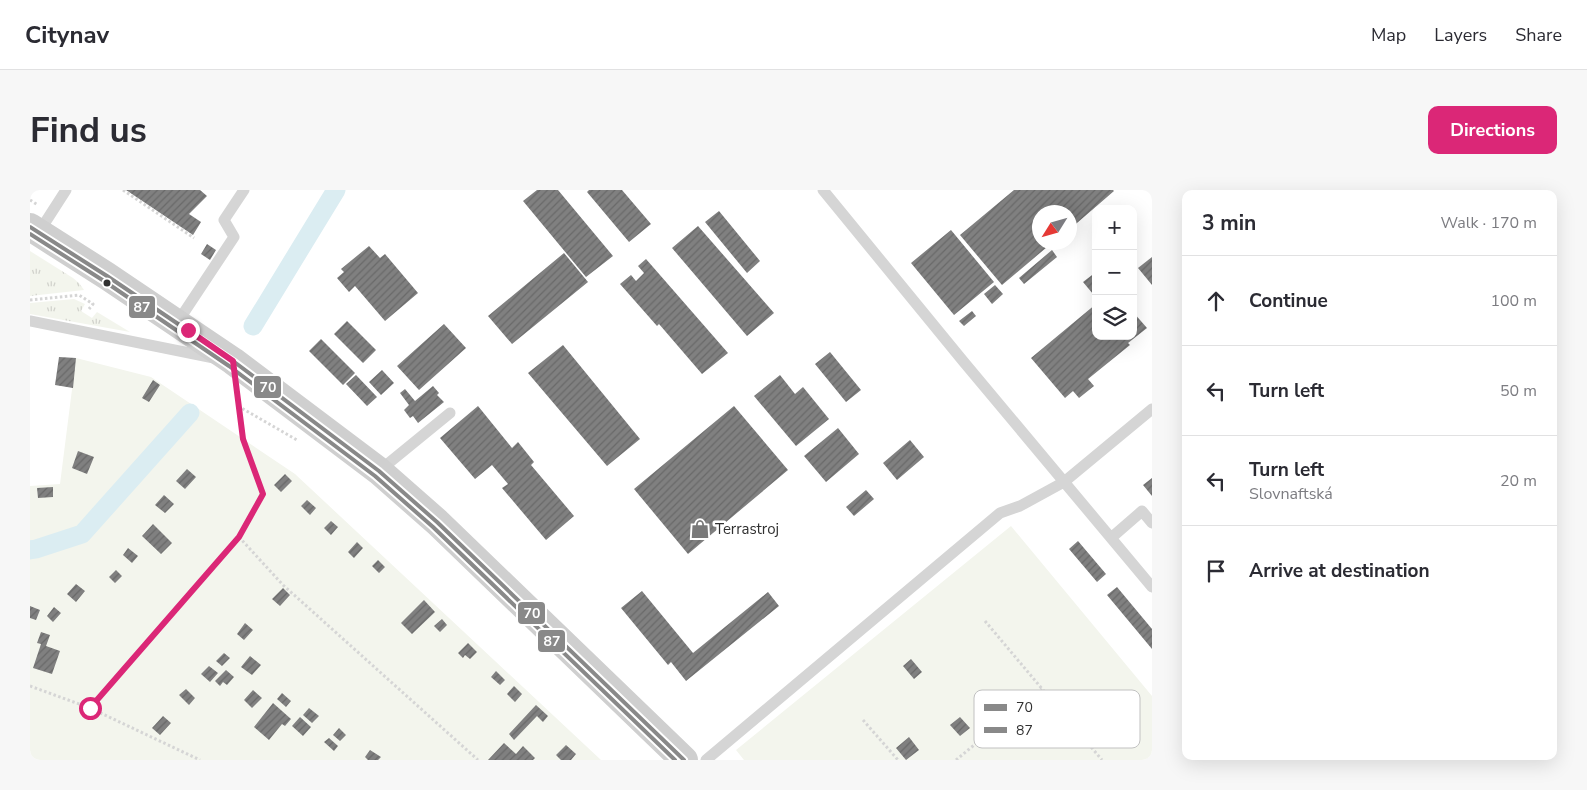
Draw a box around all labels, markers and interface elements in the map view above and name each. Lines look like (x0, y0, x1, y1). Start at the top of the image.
text: Citynav (25, 19, 109, 51)
text: Map (1371, 23, 1406, 47)
text: Layers (1434, 23, 1487, 47)
text: Share (1515, 23, 1562, 47)
button: Directions (1428, 106, 1557, 154)
text: Find us (30, 107, 147, 154)
north arrow (1032, 205, 1077, 250)
map controls (1092, 205, 1137, 340)
button: + (1092, 205, 1137, 250)
text: 3 min (1202, 209, 1256, 237)
text: Walk · 170 m (1441, 212, 1537, 234)
button: − (1092, 250, 1137, 295)
unlabelled marker (102, 278, 112, 288)
icon: ahead (1202, 287, 1230, 315)
text: Continue (1249, 288, 1328, 314)
text: 100 m (1490, 290, 1537, 312)
line badge: 87 (128, 295, 156, 319)
button: layers (1092, 295, 1137, 340)
text: 87 (134, 298, 150, 317)
route end (177, 319, 200, 342)
line badge: 70 (253, 375, 282, 399)
icon: left (1202, 377, 1230, 405)
text: 70 (260, 378, 276, 397)
text: Turn left (1249, 378, 1324, 404)
text: 50 m (1500, 380, 1537, 402)
text: Turn left (1249, 457, 1324, 483)
icon: left (1202, 467, 1230, 495)
text: 20 m (1500, 470, 1537, 492)
text: Slovnaftská (1249, 483, 1333, 505)
shop icon: Terrastroj (689, 518, 711, 540)
place label: Terrastroj (715, 519, 779, 539)
icon: arrive (1202, 557, 1230, 585)
text: Arrive at destination (1249, 558, 1430, 584)
line badge: 70 (517, 601, 546, 625)
text: 70 (524, 604, 540, 623)
line badge: 87 (537, 629, 566, 653)
text: 87 (544, 632, 560, 651)
legend (974, 690, 1140, 748)
route start (79, 697, 102, 720)
text: 70 (1016, 698, 1033, 717)
text: 87 (1016, 721, 1033, 740)

